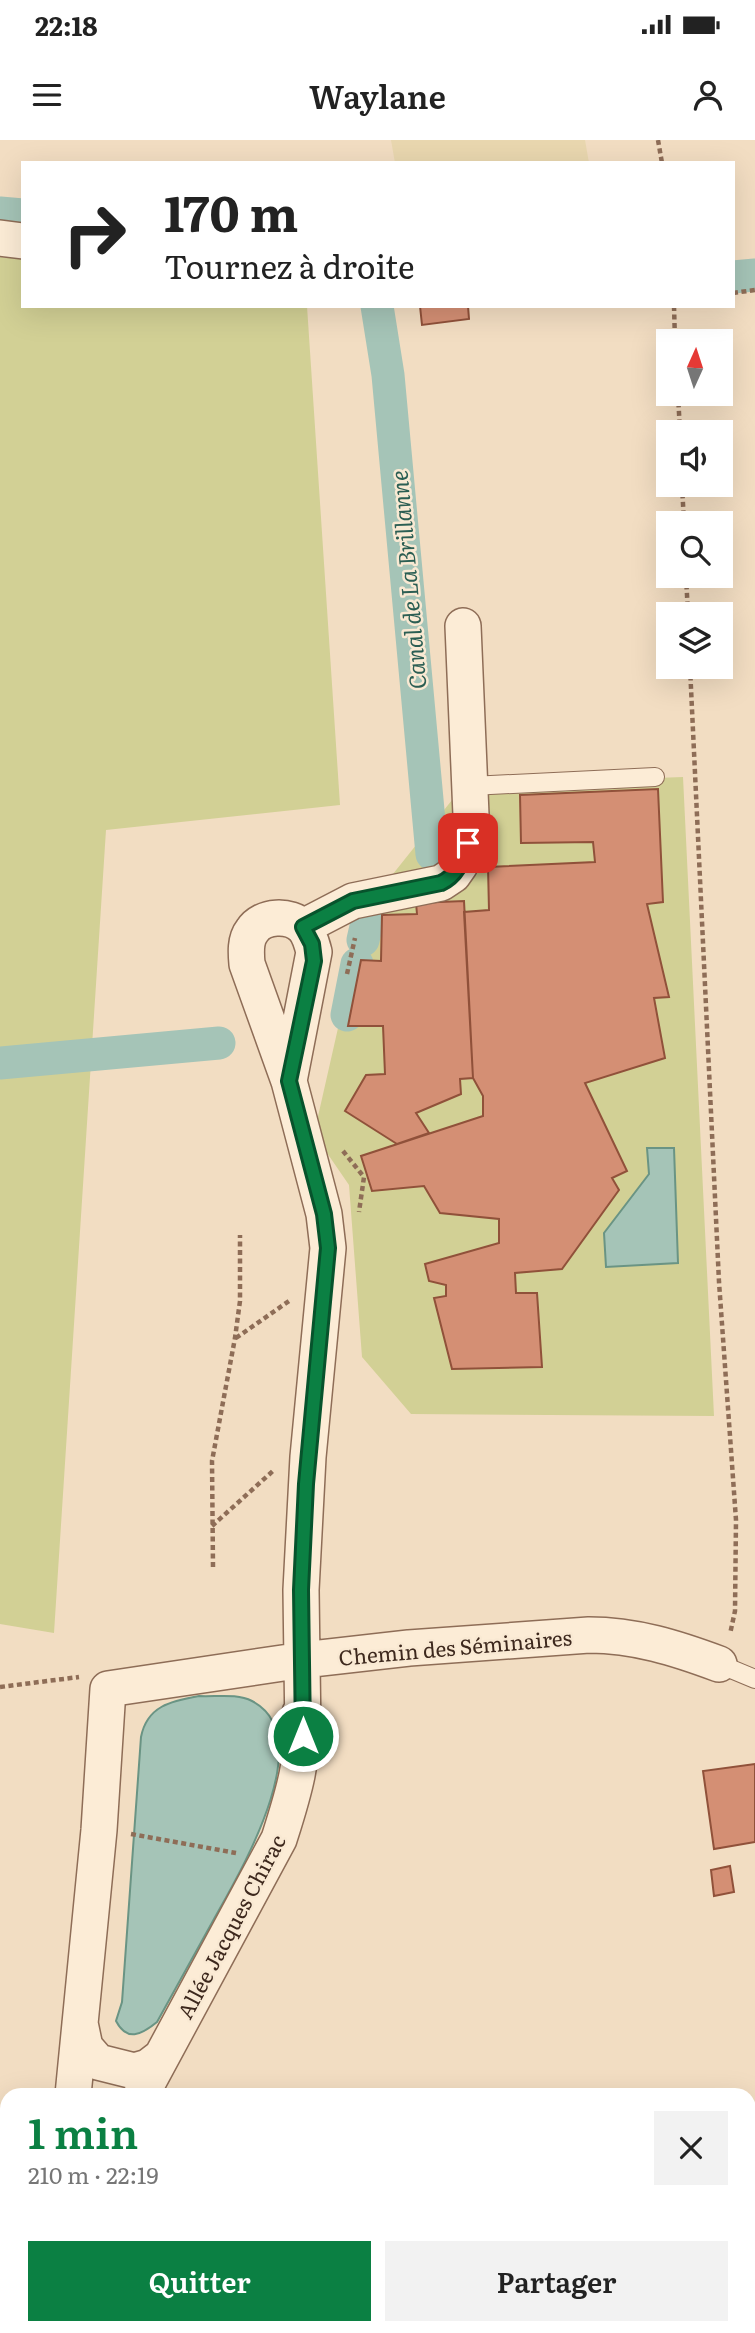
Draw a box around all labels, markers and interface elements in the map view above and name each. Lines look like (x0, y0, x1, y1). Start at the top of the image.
text: 22:18 (35, 5, 98, 44)
text: Waylane (309, 71, 446, 119)
icon: menu (28, 76, 66, 114)
icon: person (689, 76, 727, 114)
text: 170 m (164, 174, 298, 247)
icon: right (49, 189, 140, 280)
text: Tournez à droite (164, 241, 415, 289)
north arrow (656, 329, 733, 406)
map controls (656, 329, 733, 679)
button: sound (656, 420, 733, 497)
water label: Canal de La Brillanne (380, 469, 434, 691)
button: search (656, 511, 733, 588)
button: layers (656, 602, 733, 679)
pin (438, 813, 498, 873)
icon: arrive (449, 824, 487, 862)
street label: Chemin des Séminaires (337, 1620, 573, 1672)
position arrow (266, 1699, 340, 1773)
street label: Allée Jacques Chirac (168, 1828, 292, 2024)
text: 1 min (28, 2100, 138, 2162)
button: close (654, 2111, 728, 2185)
text: 210 m · 22:19 (28, 2157, 158, 2191)
button: Quitter (28, 2241, 371, 2321)
button: Partager (385, 2241, 728, 2321)

